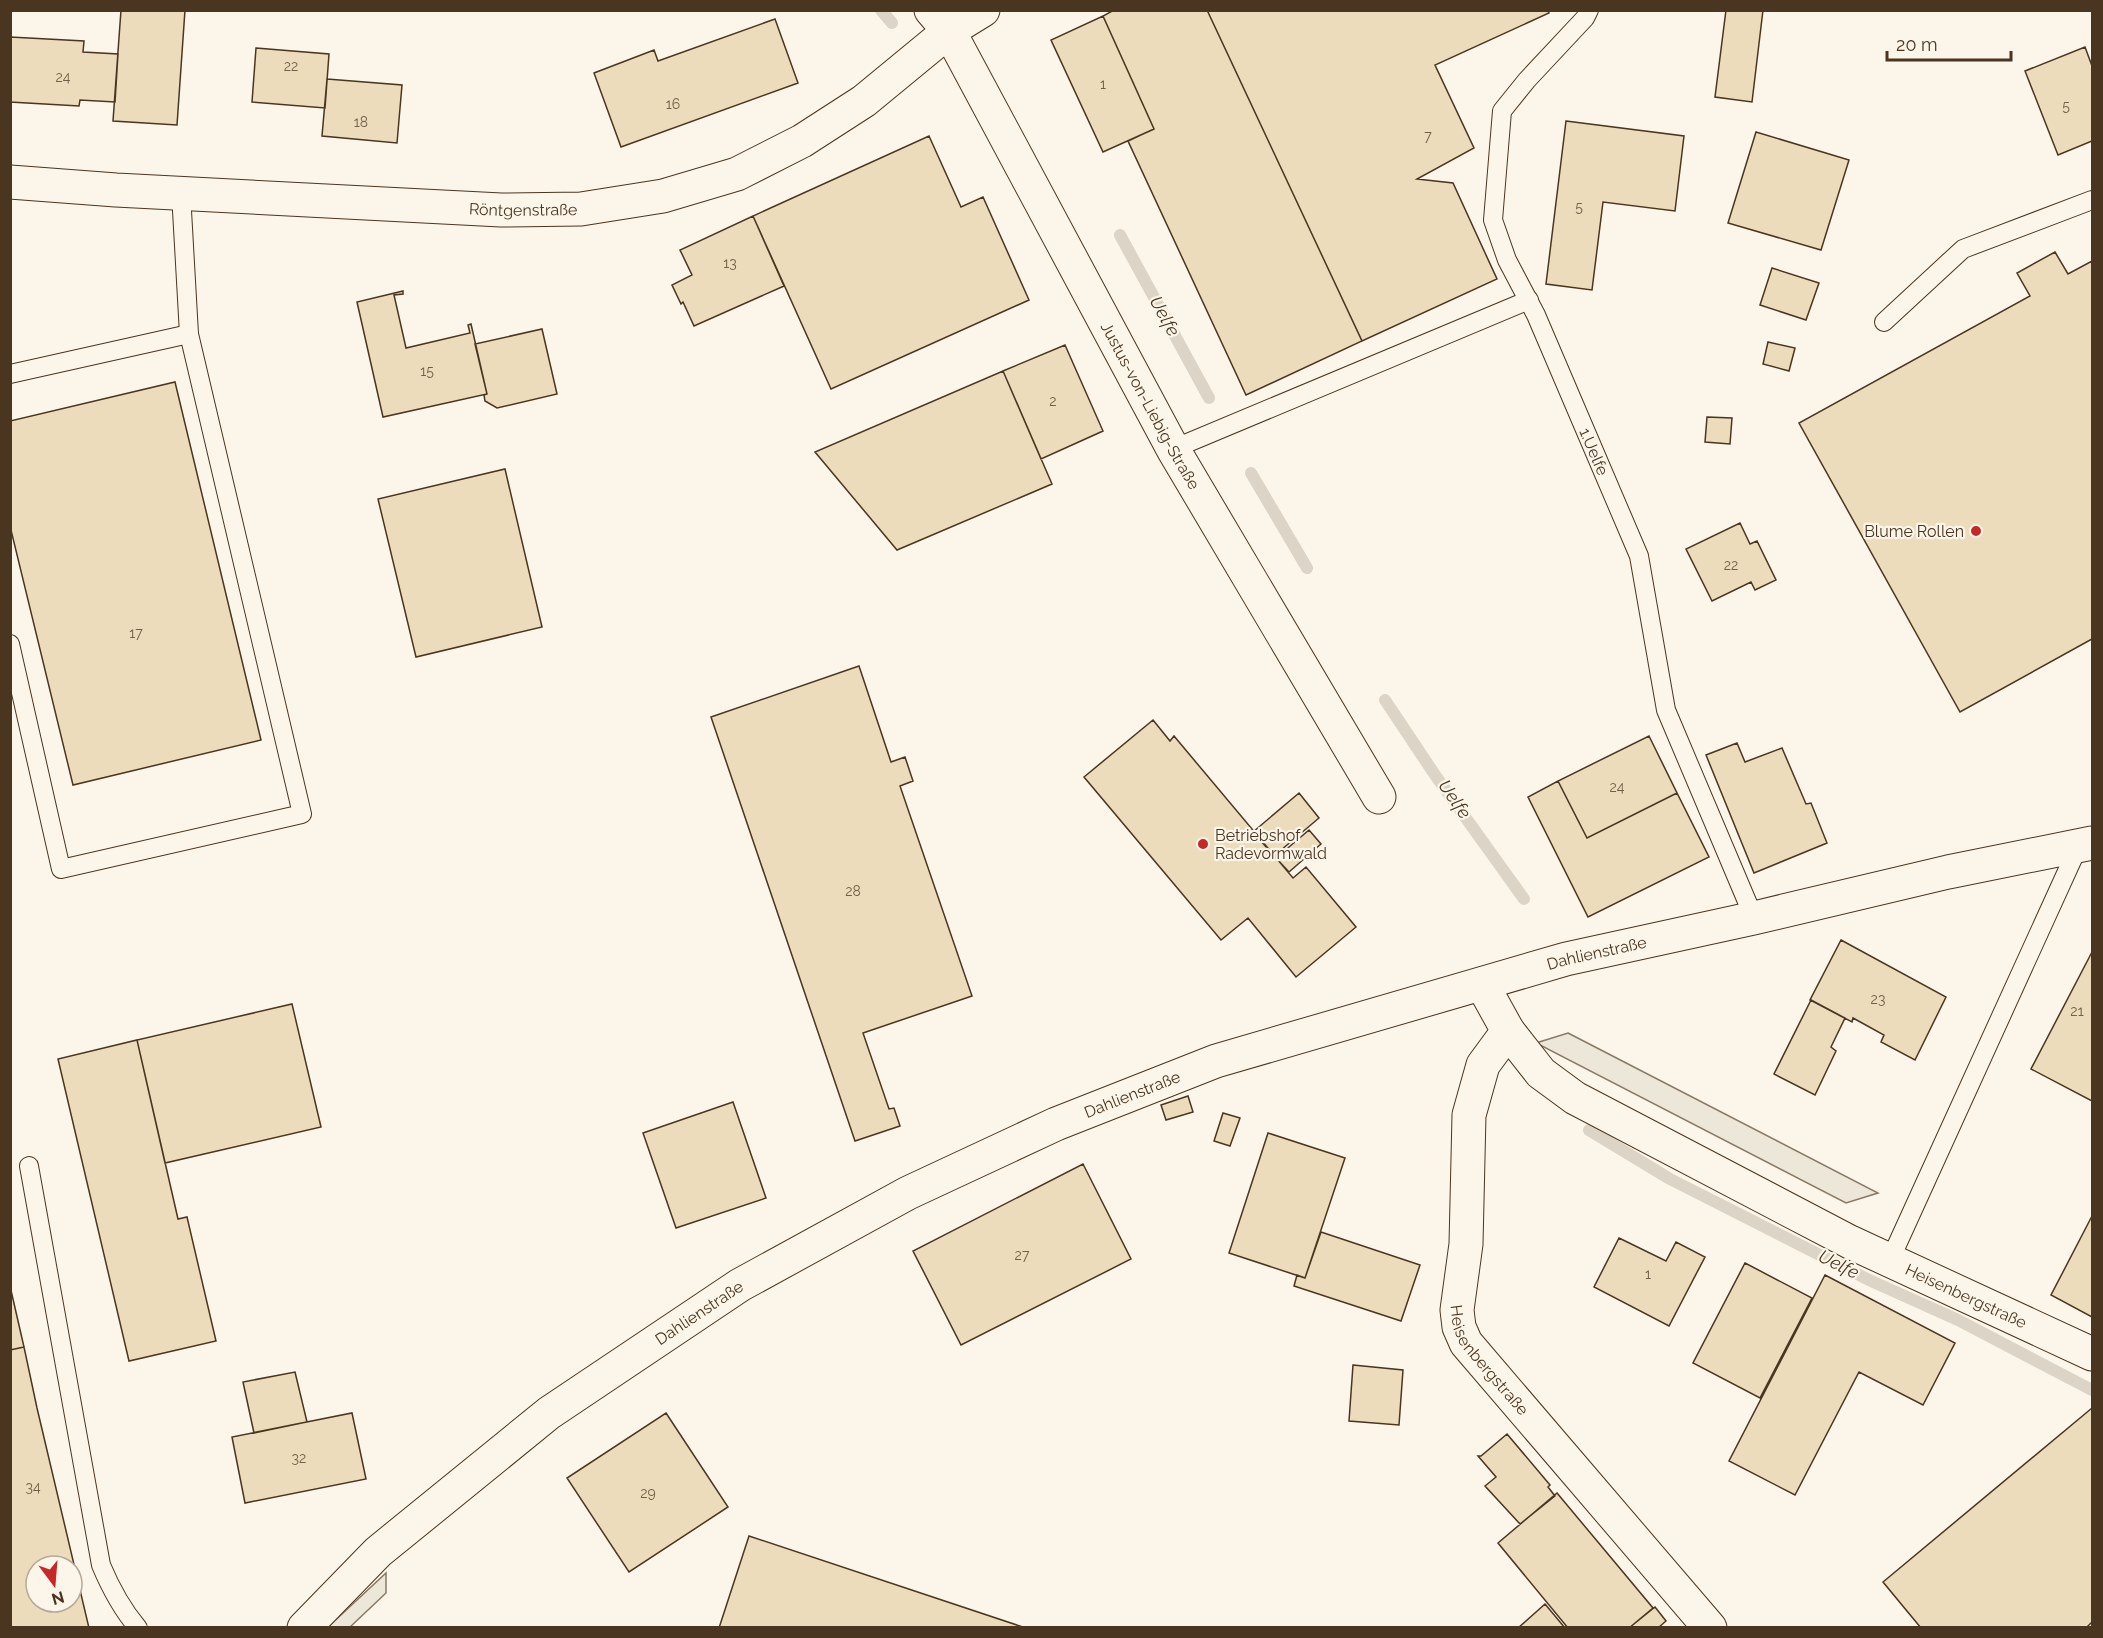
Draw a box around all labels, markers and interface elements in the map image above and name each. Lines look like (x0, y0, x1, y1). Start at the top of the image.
scale bar (1887, 24, 2012, 62)
text: 20 m (1896, 34, 1938, 55)
house number: 22 (284, 58, 298, 74)
house number: 24 (56, 69, 71, 85)
house number: 1 (1100, 76, 1106, 92)
house number: 16 (666, 96, 680, 112)
house number: 5 (2062, 98, 2070, 114)
house number: 18 (354, 114, 368, 130)
house number: 7 (1424, 128, 1432, 144)
street label: Röntgenstraße (468, 199, 578, 220)
house number: 5 (1575, 199, 1583, 215)
house number: 13 (723, 255, 737, 271)
water label: Uelfe (1146, 292, 1185, 340)
street label: Justus-von-Liebig-Straße (1097, 319, 1204, 493)
house number: 15 (420, 363, 434, 379)
house number: 2 (1049, 393, 1057, 409)
street label: 1.Uelfe (1576, 425, 1613, 478)
place label: Blume Rollen (1864, 522, 1964, 541)
marker: Blume Rollen (1969, 524, 1983, 538)
house number: 22 (1724, 557, 1738, 573)
house number: 17 (129, 625, 143, 641)
water label: Uelfe (1434, 776, 1476, 823)
house number: 24 (1610, 779, 1625, 795)
place label: Betriebshof Radevormwald (1215, 826, 1327, 863)
marker: Betriebshof Radevormwald (1196, 837, 1210, 851)
house number: 28 (845, 883, 861, 899)
street label: Dahlienstraße (1545, 932, 1648, 974)
house number: 23 (1871, 991, 1885, 1007)
house number: 21 (2070, 1003, 2084, 1019)
street label: Dahlienstraße (1081, 1067, 1183, 1122)
water label: Uelfe (1815, 1245, 1863, 1283)
house number: 27 (1015, 1247, 1030, 1263)
street label: Heisenbergstraße (1903, 1260, 2030, 1332)
house number: 1 (1645, 1266, 1651, 1282)
street label: Dahlienstraße (651, 1276, 747, 1349)
street label: Heisenbergstraße (1447, 1304, 1533, 1419)
house number: 32 (292, 1450, 306, 1466)
house number: 34 (25, 1479, 41, 1495)
house number: 29 (640, 1485, 656, 1501)
north arrow (24, 1554, 84, 1614)
text: N (50, 1587, 66, 1609)

